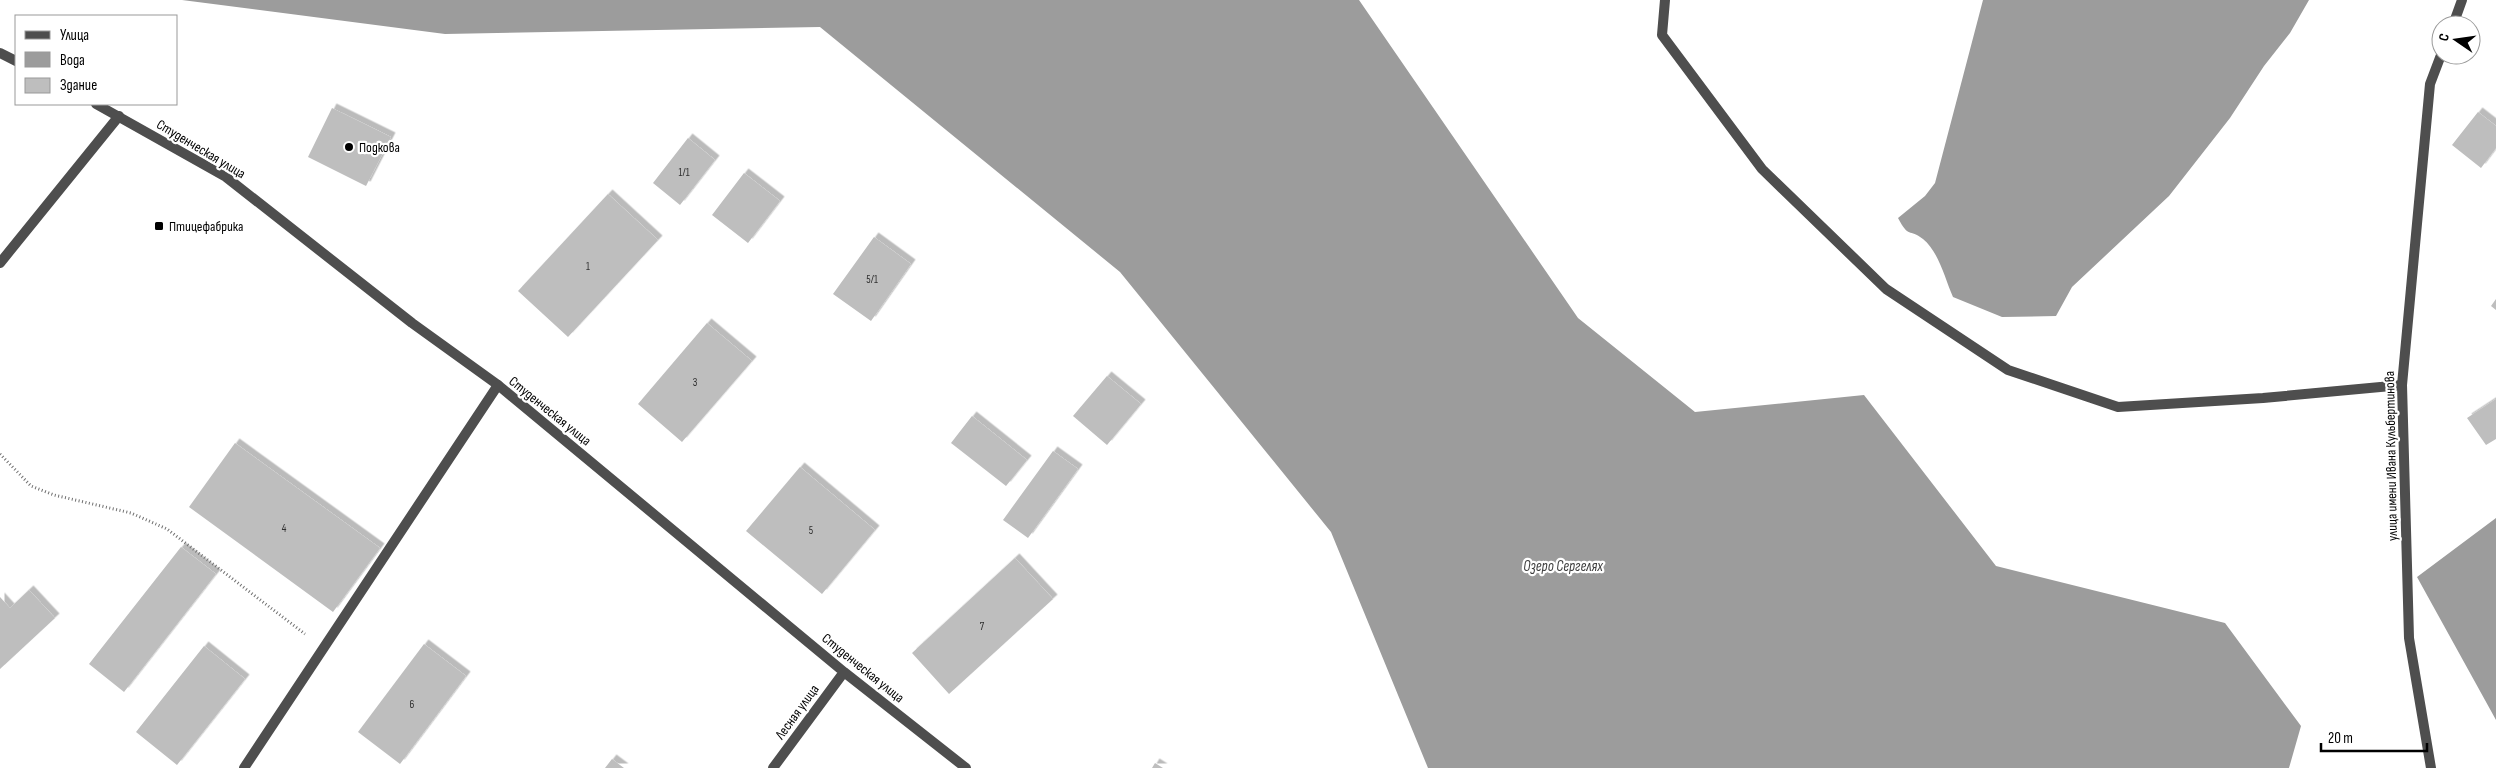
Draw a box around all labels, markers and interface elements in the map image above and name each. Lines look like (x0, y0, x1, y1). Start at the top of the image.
legend (15, 15, 178, 105)
north arrow (2431, 15, 2481, 65)
text: Улица (60, 26, 89, 45)
text: С (2435, 32, 2453, 43)
text: Вода (60, 51, 85, 70)
text: Здание (60, 76, 97, 95)
street label: Студенческая улица (153, 116, 249, 182)
place label: Подкова (359, 139, 400, 156)
marker: Подкова (343, 141, 355, 153)
house number: 1/1 (678, 166, 690, 179)
place label: Птицефабрика (169, 218, 243, 235)
marker: Птицефабрика (153, 220, 165, 232)
house number: 1 (586, 260, 590, 273)
house number: 5/1 (866, 273, 878, 286)
street label: улица имени Ивана Кульбертинова (2381, 371, 2401, 541)
street label: Студенческая улица (505, 373, 595, 449)
house number: 3 (693, 376, 698, 389)
house number: 4 (282, 522, 287, 535)
house number: 5 (809, 524, 813, 537)
water label: Озеро Сергелях (1523, 557, 1603, 576)
house number: 7 (980, 620, 985, 633)
street label: Студенческая улица (818, 630, 908, 706)
street label: Лесная улица (771, 681, 823, 743)
house number: 6 (410, 698, 415, 711)
scale bar (2321, 720, 2427, 752)
text: 20 m (2328, 729, 2353, 748)

